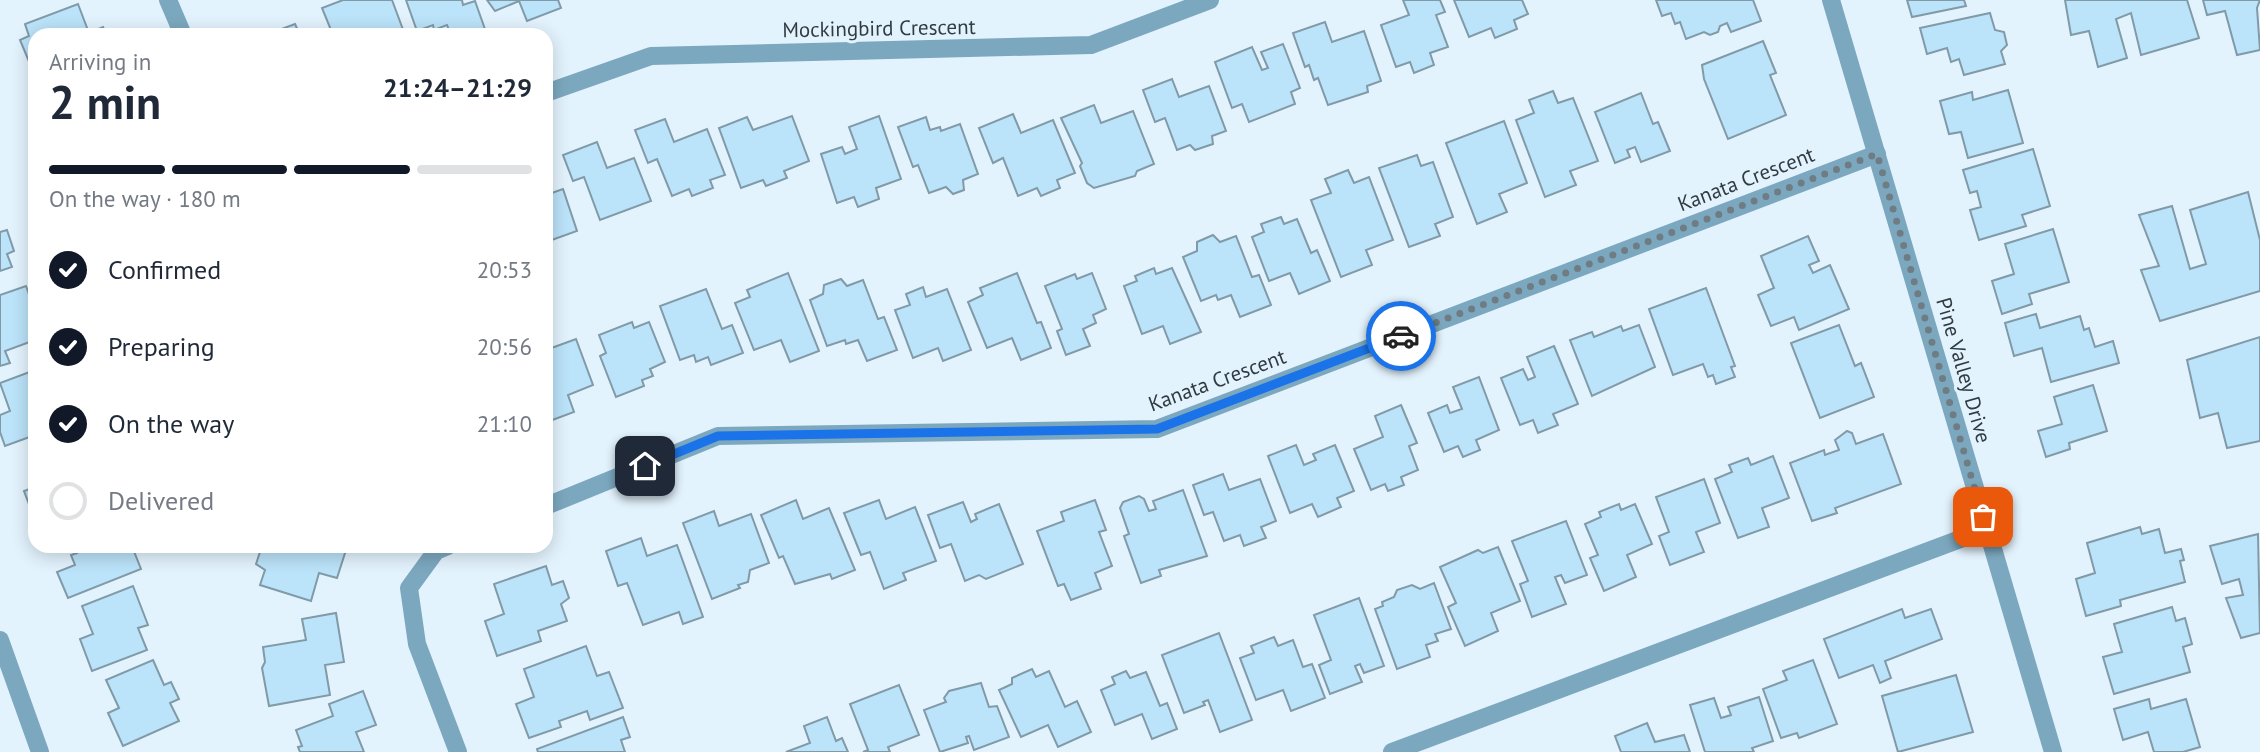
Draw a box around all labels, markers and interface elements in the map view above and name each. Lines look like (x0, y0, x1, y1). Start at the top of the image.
street label: Mockingbird Crescent (782, 13, 976, 43)
text: Arriving in (49, 47, 151, 76)
text: 21:24–21:29 (383, 71, 532, 104)
text: 2 min (49, 72, 161, 132)
street label: Kanata Crescent (1674, 141, 1818, 217)
text: On the way · 180 m (49, 184, 241, 213)
icon: check (49, 251, 87, 289)
text: Confirmed (108, 253, 221, 286)
text: 20:53 (477, 255, 532, 284)
street label: Pine Valley Drive (1930, 294, 1998, 446)
courier (1366, 301, 1436, 371)
icon: car (1382, 317, 1420, 355)
icon: check (49, 328, 87, 366)
text: Preparing (108, 330, 215, 363)
text: 20:56 (477, 332, 532, 361)
street label: Kanata Crescent (1145, 343, 1289, 417)
icon: check (49, 405, 87, 443)
text: On the way (108, 407, 234, 440)
text: 21:10 (477, 409, 532, 438)
pin (615, 436, 675, 496)
icon: home (626, 447, 664, 485)
text: Delivered (108, 484, 214, 517)
pin (1953, 487, 2013, 547)
icon: bag (1964, 498, 2002, 536)

